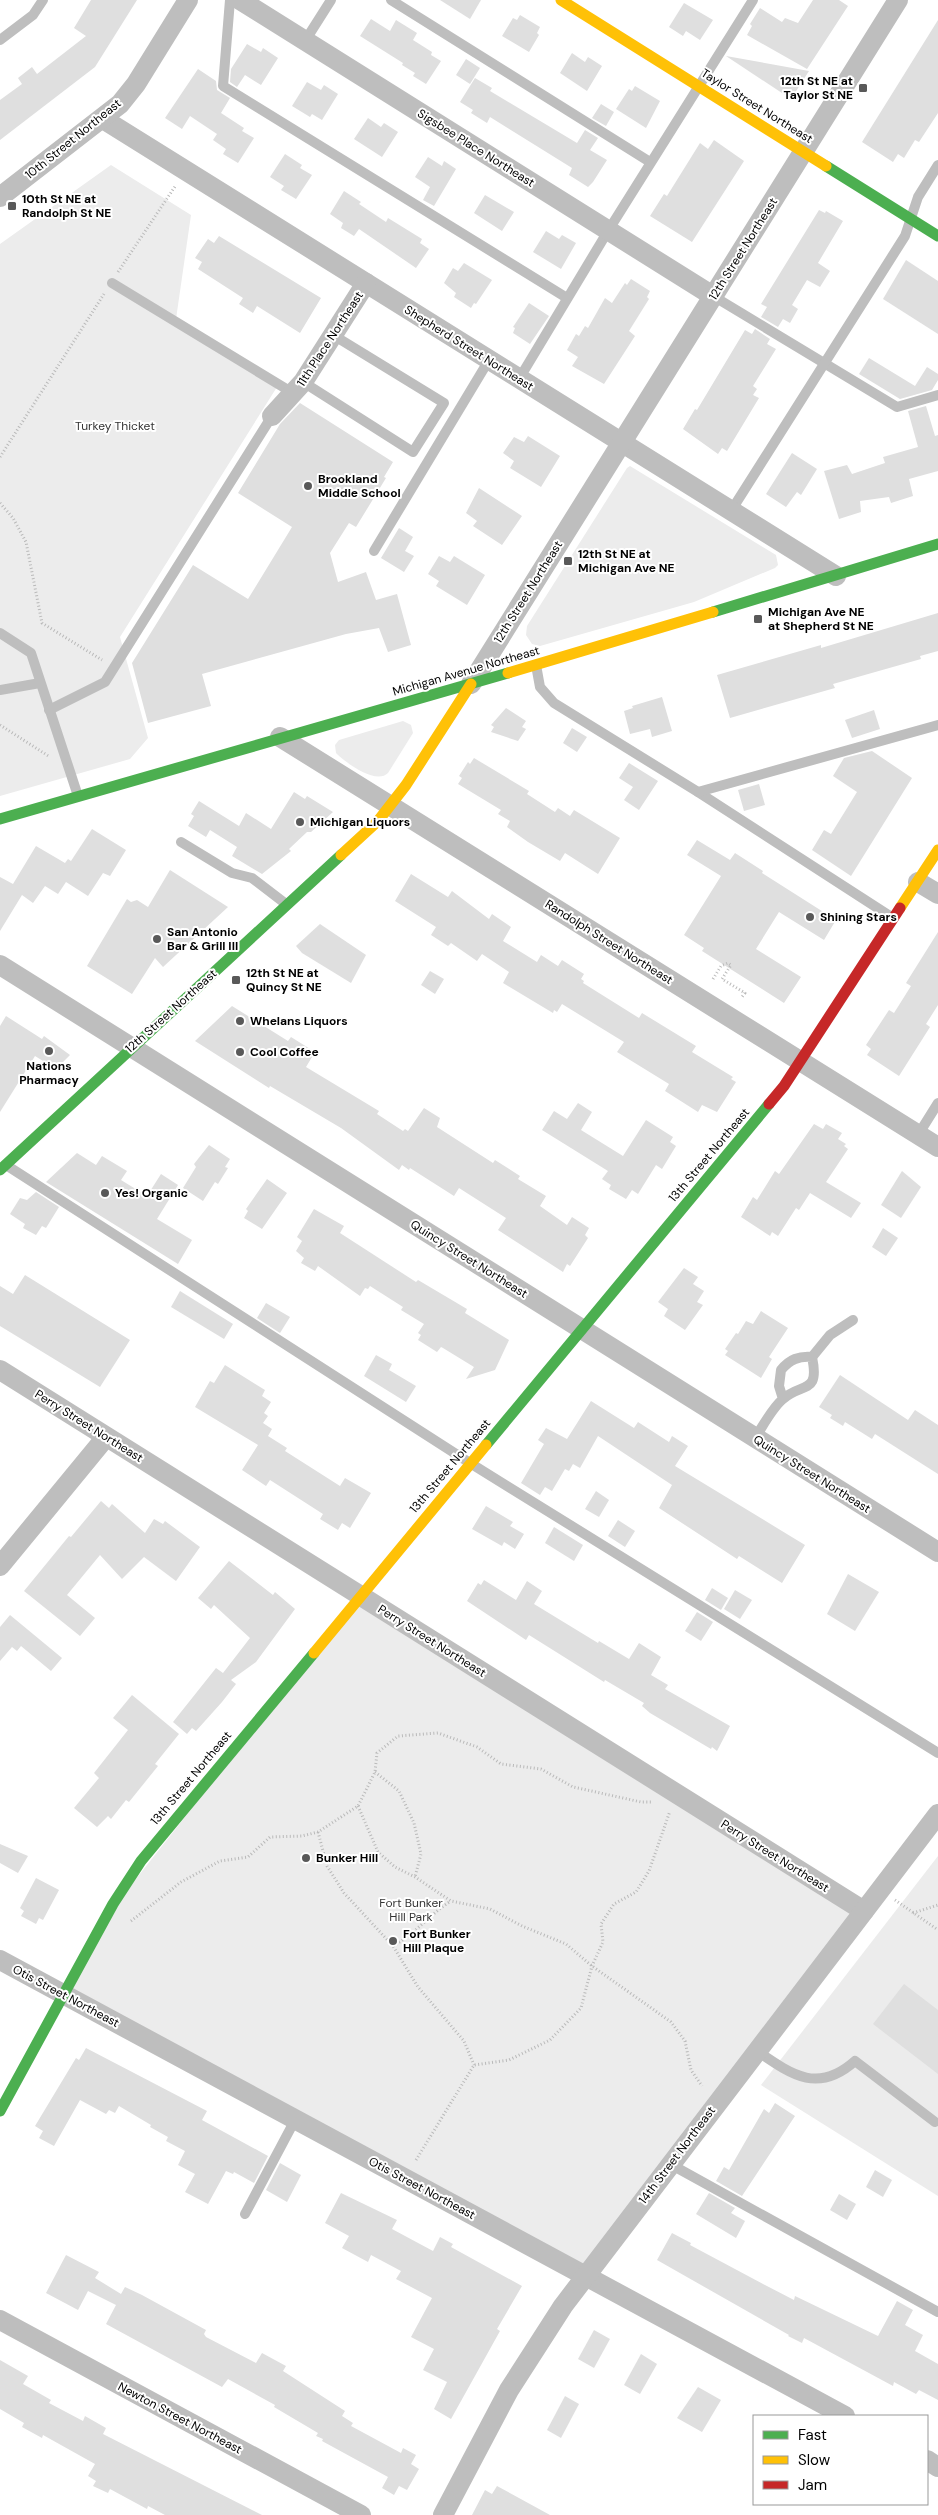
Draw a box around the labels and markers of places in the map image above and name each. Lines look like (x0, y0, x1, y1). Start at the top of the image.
place label: 12th St NE at Taylor St NE (780, 73, 853, 103)
marker: 12th St NE at Taylor St NE (857, 82, 869, 94)
place label: 10th St NE at Randolph St NE (22, 191, 111, 221)
marker: 10th St NE at Randolph St NE (6, 200, 18, 212)
place label: Brookland Middle School (318, 471, 401, 501)
marker: Brookland Middle School (302, 480, 314, 492)
place label: 12th St NE at Michigan Ave NE (578, 546, 674, 576)
marker: 12th St NE at Michigan Ave NE (562, 555, 574, 567)
place label: Michigan Ave NE at Shepherd St NE (768, 604, 874, 634)
marker: Michigan Ave NE at Shepherd St NE (752, 613, 764, 625)
place label: Michigan Liquors (310, 814, 410, 830)
marker: Michigan Liquors (294, 816, 306, 828)
place label: Shining Stars (820, 909, 897, 925)
marker: Shining Stars (804, 911, 816, 923)
place label: San Antonio Bar & Grill III (167, 924, 238, 954)
marker: San Antonio Bar & Grill III (151, 933, 163, 945)
place label: 12th St NE at Quincy St NE (246, 965, 322, 995)
marker: 12th St NE at Quincy St NE (230, 974, 242, 986)
place label: Whelans Liquors (250, 1013, 348, 1029)
marker: Whelans Liquors (234, 1015, 246, 1027)
place label: Cool Coffee (250, 1044, 319, 1060)
marker: Nations Pharmacy (43, 1045, 55, 1057)
marker: Cool Coffee (234, 1046, 246, 1058)
place label: Nations Pharmacy (19, 1058, 80, 1088)
place label: Yes! Organic (115, 1185, 188, 1201)
marker: Yes! Organic (99, 1187, 111, 1199)
place label: Bunker Hill (316, 1850, 378, 1866)
marker: Bunker Hill (300, 1852, 312, 1864)
place label: Fort Bunker Hill Plaque (403, 1926, 471, 1956)
marker: Fort Bunker Hill Plaque (387, 1935, 399, 1947)

